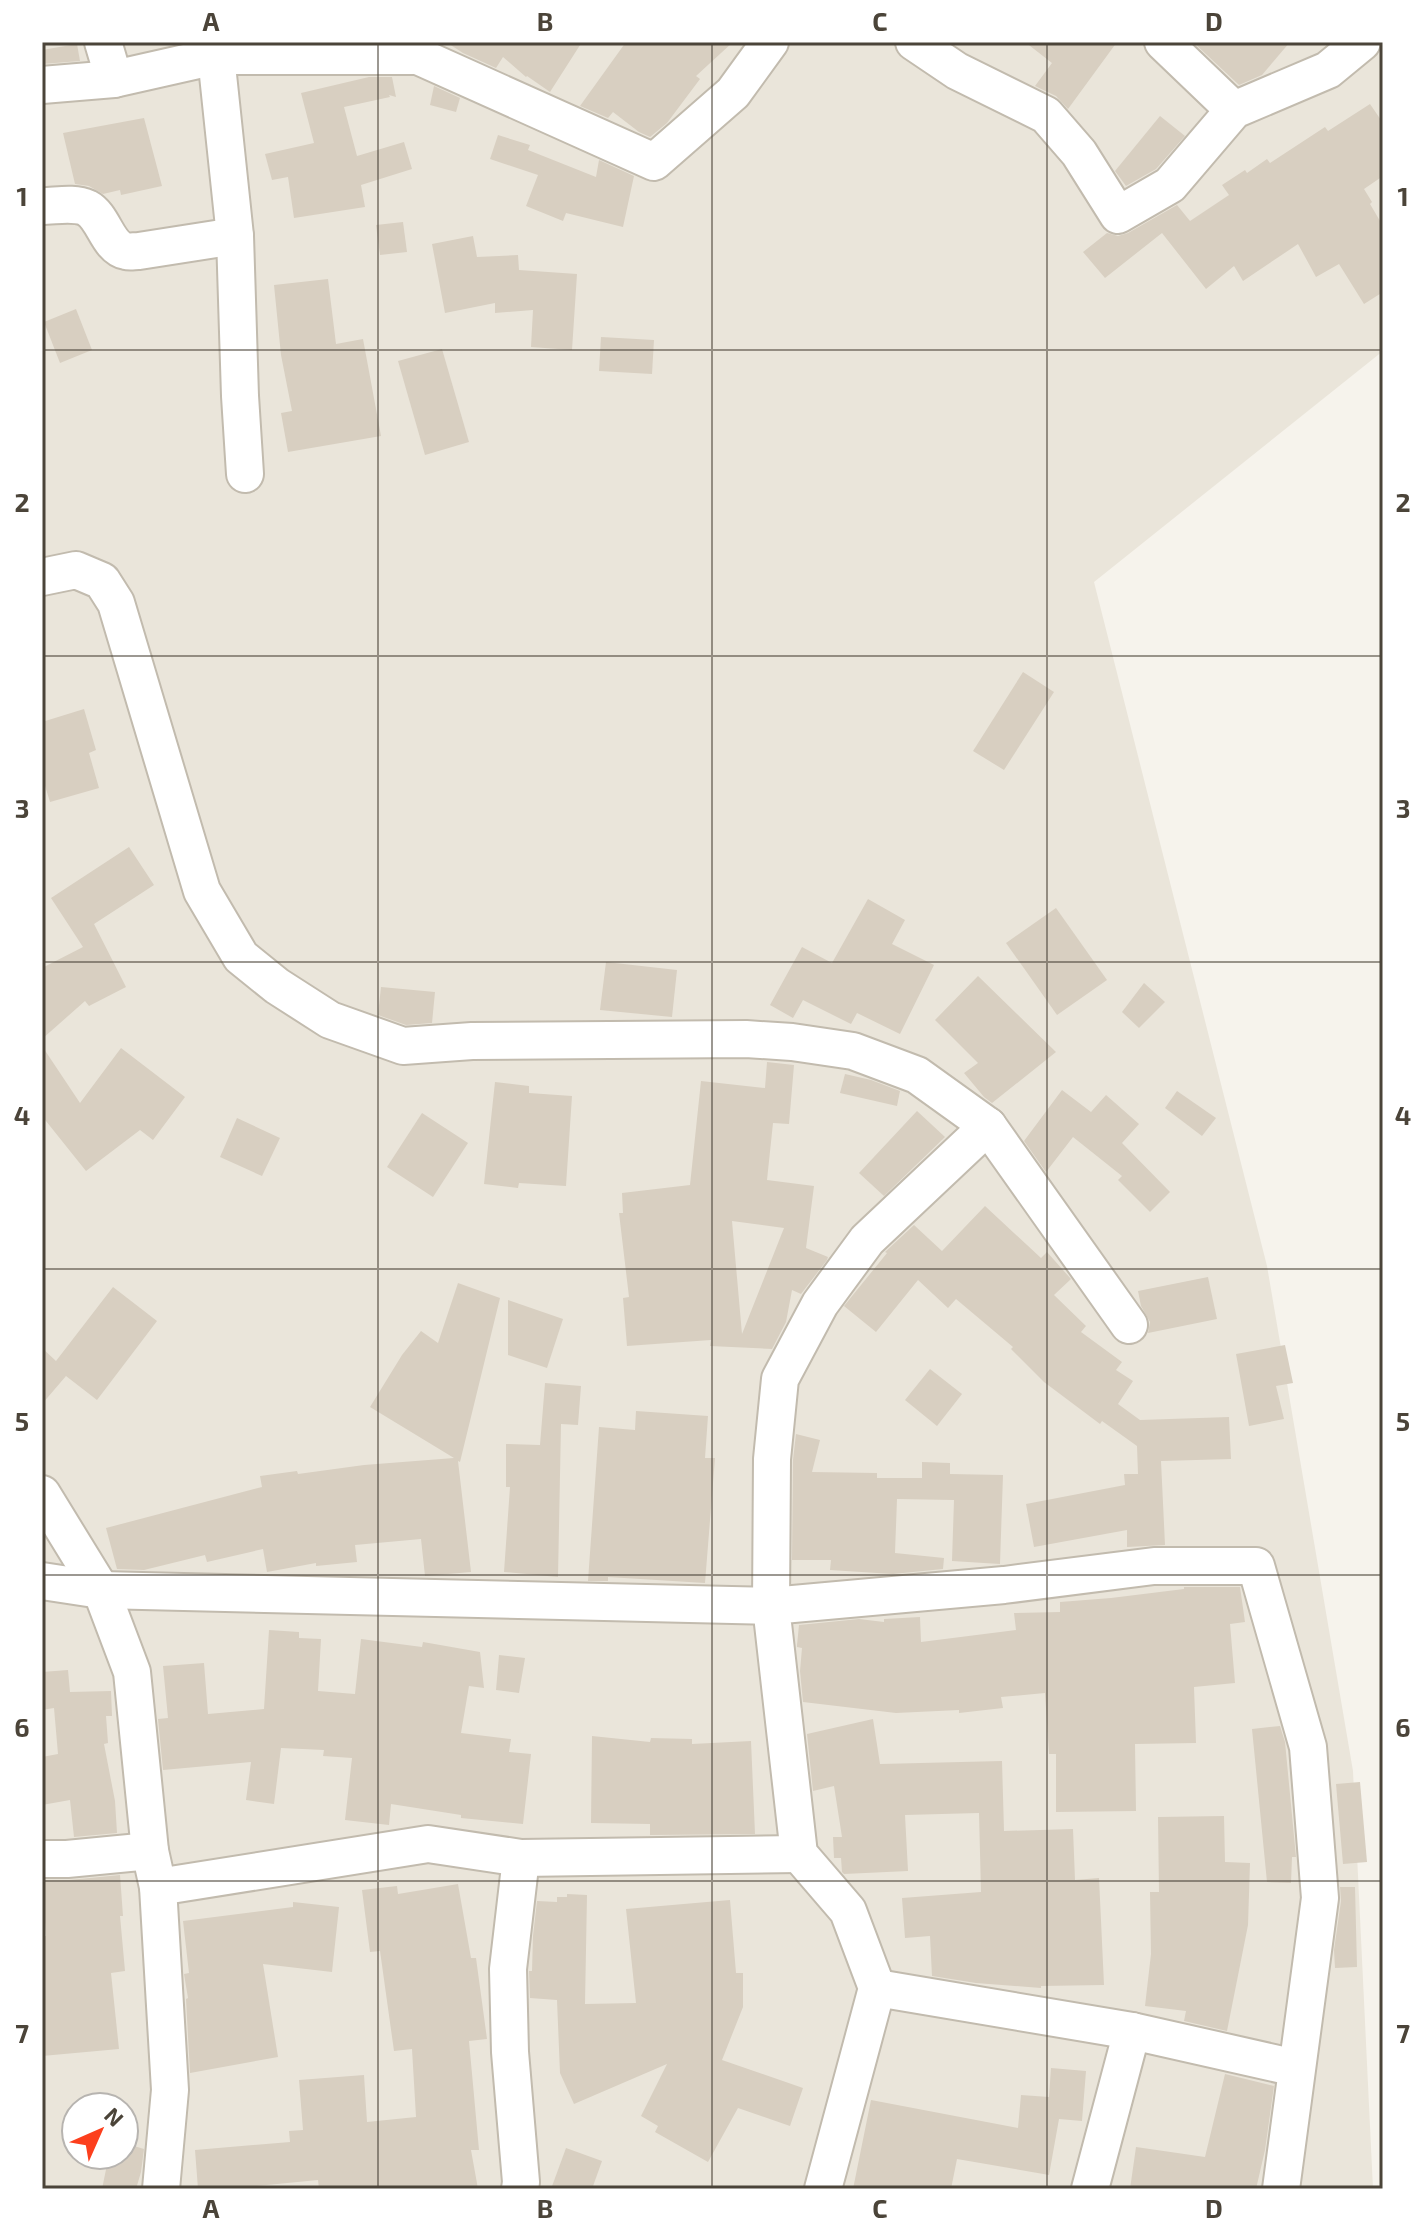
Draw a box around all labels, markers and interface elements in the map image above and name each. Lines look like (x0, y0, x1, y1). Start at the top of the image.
text: A (203, 5, 220, 36)
text: B (537, 5, 553, 36)
text: C (872, 5, 888, 36)
text: D (1205, 5, 1223, 36)
text: 1 (16, 180, 28, 211)
text: 1 (1397, 180, 1409, 211)
text: 2 (14, 486, 30, 517)
text: 2 (1395, 486, 1411, 517)
text: 3 (15, 792, 29, 823)
text: 3 (1396, 792, 1410, 823)
text: 4 (14, 1099, 30, 1130)
text: 4 (1395, 1099, 1411, 1130)
text: 5 (15, 1405, 29, 1436)
text: 5 (1396, 1405, 1410, 1436)
text: 6 (14, 1711, 30, 1742)
text: 6 (1395, 1711, 1411, 1742)
text: 7 (15, 2017, 29, 2048)
text: 7 (1396, 2017, 1410, 2048)
north arrow (60, 2091, 140, 2171)
text: N (100, 2101, 130, 2131)
text: A (203, 2192, 220, 2223)
text: B (537, 2192, 553, 2223)
text: C (872, 2192, 888, 2223)
text: D (1205, 2192, 1223, 2223)

